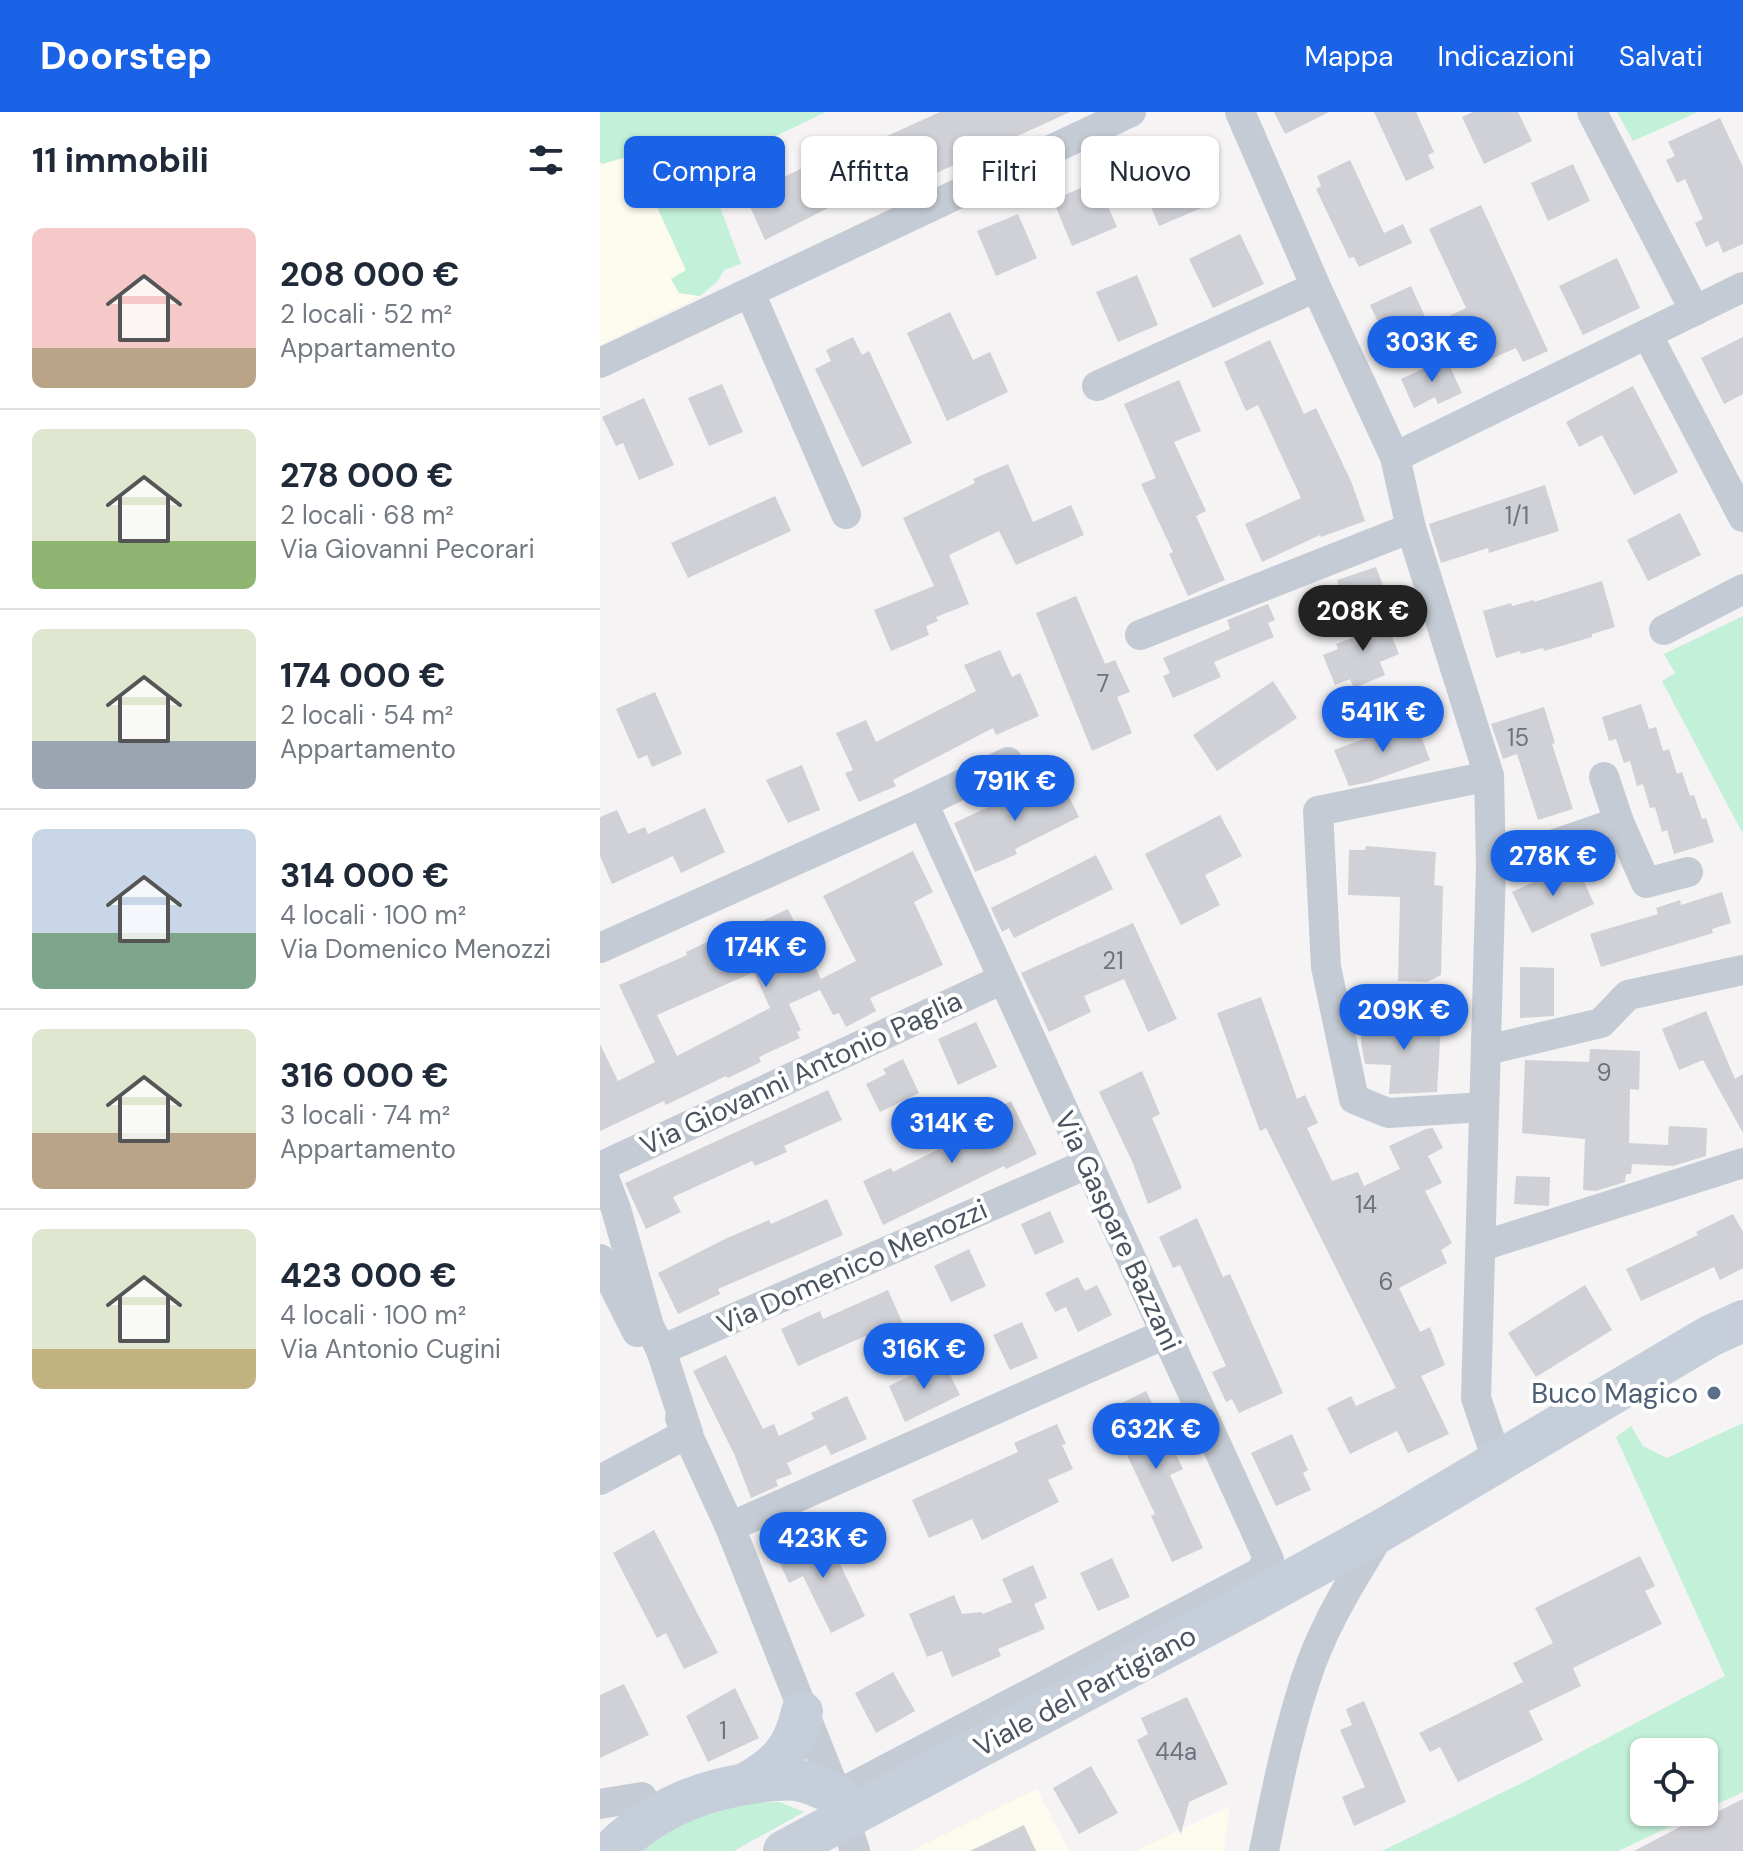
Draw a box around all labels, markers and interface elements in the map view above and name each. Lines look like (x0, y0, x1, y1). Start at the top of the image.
text: Doorstep (40, 31, 212, 81)
text: Mappa (1305, 38, 1394, 75)
text: Indicazioni (1438, 38, 1575, 75)
text: Salvati (1619, 38, 1703, 75)
chip: Compra (624, 136, 785, 208)
chip: Affitta (801, 136, 937, 208)
chip: Filtri (953, 136, 1065, 208)
chip: Nuovo (1081, 136, 1219, 208)
text: 11 immobili (32, 138, 209, 183)
icon: filters (524, 138, 568, 182)
text: 208 000 € (280, 252, 460, 297)
icon: home (96, 260, 192, 356)
text: 2 locali · 52 m² (280, 297, 452, 331)
pin: 303K € (1367, 316, 1497, 384)
text: 303K € (1385, 325, 1479, 359)
text: Appartamento (280, 331, 456, 365)
text: 278 000 € (280, 453, 454, 498)
icon: home (96, 461, 192, 557)
text: 2 locali · 68 m² (280, 498, 454, 532)
house number: 1/1 (1505, 500, 1529, 531)
text: Via Giovanni Pecorari (280, 532, 535, 566)
pin: 208K € (1298, 585, 1428, 653)
text: 208K € (1316, 594, 1410, 628)
text: 174 000 € (280, 653, 446, 698)
icon: home (96, 661, 192, 757)
house number: 7 (1097, 668, 1109, 699)
pin: 541K € (1318, 686, 1448, 754)
text: 541K € (1340, 695, 1426, 729)
text: 2 locali · 54 m² (280, 698, 453, 732)
house number: 15 (1507, 722, 1529, 753)
text: Appartamento (280, 732, 456, 766)
pin: 791K € (950, 755, 1080, 823)
text: 791K € (973, 764, 1057, 798)
pin: 278K € (1488, 830, 1618, 898)
text: 278K € (1509, 839, 1597, 873)
text: 314 000 € (280, 853, 449, 898)
icon: home (96, 861, 192, 957)
text: 4 locali · 100 m² (280, 898, 466, 932)
pin: 174K € (701, 921, 831, 989)
text: 174K € (725, 930, 807, 964)
text: Via Domenico Menozzi (280, 932, 551, 966)
house number: 21 (1102, 945, 1124, 976)
street label: Via Giovanni Antonio Paglia (634, 982, 968, 1164)
pin: 209K € (1339, 984, 1469, 1052)
text: 209K € (1357, 993, 1451, 1027)
text: 316 000 € (280, 1053, 449, 1098)
house number: 9 (1596, 1057, 1612, 1088)
icon: home (96, 1061, 192, 1157)
pin: 314K € (887, 1097, 1017, 1165)
text: 3 locali · 74 m² (280, 1098, 450, 1132)
street label: Via Gaspare Bazzani (1046, 1105, 1190, 1357)
text: 314K € (909, 1106, 995, 1140)
text: Appartamento (280, 1132, 456, 1166)
house number: 14 (1355, 1189, 1377, 1220)
street label: Via Domenico Menozzi (711, 1191, 993, 1343)
text: 423 000 € (280, 1253, 457, 1298)
icon: home (96, 1261, 192, 1357)
house number: 6 (1378, 1266, 1394, 1297)
text: 4 locali · 100 m² (280, 1298, 466, 1332)
pin: 316K € (859, 1323, 989, 1391)
text: Via Antonio Cugini (280, 1332, 501, 1366)
text: 316K € (881, 1332, 967, 1366)
place label: Buco Magico (1531, 1375, 1698, 1412)
marker: Buco Magico (1705, 1384, 1723, 1402)
pin: 632K € (1091, 1403, 1221, 1471)
text: 632K € (1111, 1412, 1201, 1446)
pin: 423K € (758, 1512, 888, 1580)
text: 423K € (777, 1521, 869, 1555)
street label: Viale del Partigiano (967, 1617, 1203, 1765)
house number: 1 (719, 1715, 727, 1746)
house number: 44a (1155, 1736, 1197, 1767)
map controls (1630, 1738, 1718, 1826)
button: locate (1630, 1738, 1718, 1826)

